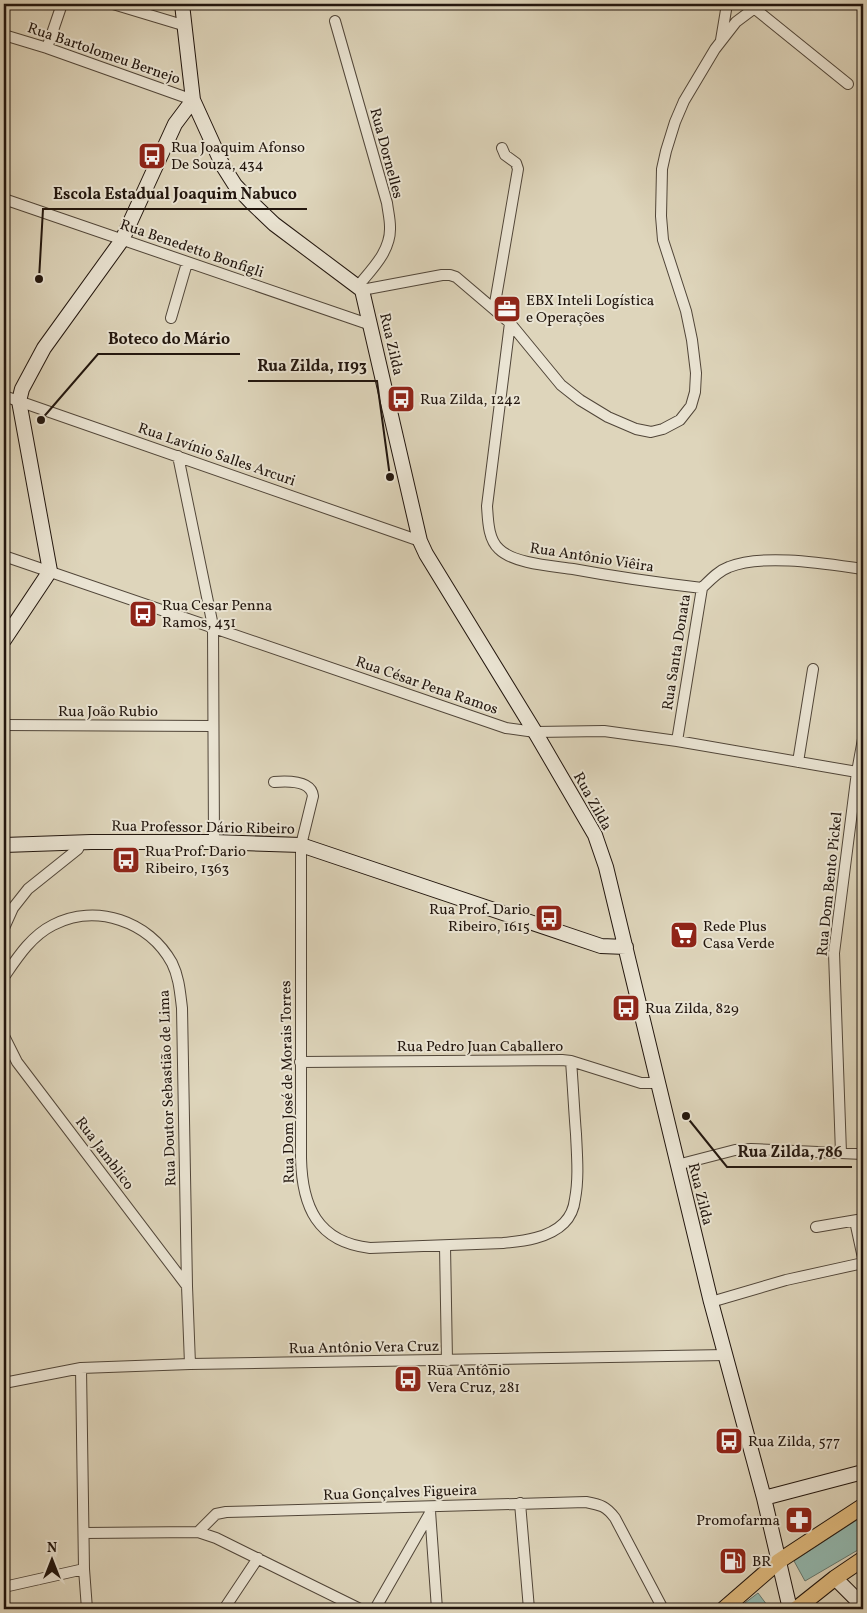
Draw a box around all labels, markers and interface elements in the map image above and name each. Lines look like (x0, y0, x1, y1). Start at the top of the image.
street label: Rua Bartolomeu Bernejo (24, 18, 183, 90)
street label: Rua Dornelles (363, 106, 408, 201)
place label: Rua Joaquim Afonso De Souza, 434 (171, 138, 305, 176)
bus stop icon: Rua Joaquim Afonso De Souza, 434 (137, 141, 167, 171)
callout: Escola Estadual Joaquim Nabuco (43, 178, 307, 209)
text: Escola Estadual Joaquim Nabuco (53, 184, 297, 206)
street label: Rua Benedetto Bonfigli (117, 215, 266, 284)
place label: EBX Inteli Logística e Operações (526, 291, 654, 329)
office icon: EBX Inteli Logística e Operações (492, 294, 522, 324)
street label: Rua Zilda (373, 311, 408, 378)
callout: Boteco do Mário (98, 323, 240, 354)
text: Boteco do Mário (108, 329, 230, 351)
callout: Rua Zilda, 1193 (248, 350, 377, 381)
text: Rua Zilda, 1193 (257, 356, 367, 378)
bus stop icon: Rua Zilda, 1242 (386, 384, 416, 414)
place label: Rua Zilda, 1242 (420, 390, 521, 411)
street label: Rua Lavínio Salles Arcuri (135, 419, 298, 492)
street label: Rua Antônio Viêira (528, 538, 655, 579)
street label: Rua Santa Donata (658, 593, 697, 712)
place label: Rua Cesar Penna Ramos, 431 (162, 596, 272, 634)
bus stop icon: Rua Cesar Penna Ramos, 431 (128, 599, 158, 629)
street label: Rua César Pena Ramos (352, 652, 501, 721)
street label: Rua João Rubio (58, 702, 158, 723)
street label: Rua Zilda (567, 769, 616, 835)
street label: Rua Dom Bento Pickel (812, 811, 849, 957)
street label: Rua Professor Dário Ribeiro (111, 816, 295, 841)
place label: Rua Prof. Dario Ribeiro, 1363 (145, 842, 246, 880)
bus stop icon: Rua Prof. Dario Ribeiro, 1363 (111, 845, 141, 875)
place label: Rua Prof. Dario Ribeiro, 1615 (429, 900, 530, 938)
bus stop icon: Rua Prof. Dario Ribeiro, 1615 (534, 903, 564, 933)
place label: Rede Plus Casa Verde (703, 917, 775, 955)
supermarket icon: Rede Plus Casa Verde (669, 920, 699, 950)
street label: Rua Dom José de Morais Torres (276, 980, 301, 1184)
street label: Rua Doutor Sebastião de Lima (155, 989, 182, 1187)
bus stop icon: Rua Zilda, 829 (611, 993, 641, 1023)
place label: Rua Zilda, 829 (645, 999, 739, 1020)
street label: Rua Pedro Juan Caballero (397, 1037, 563, 1058)
street label: Rua Jamblico (69, 1113, 138, 1195)
callout: Rua Zilda, 786 (727, 1136, 852, 1167)
text: Rua Zilda, 786 (738, 1142, 843, 1164)
street label: Rua Zilda (682, 1161, 717, 1228)
street label: Rua Antônio Vera Cruz (289, 1337, 439, 1360)
place label: Rua Antônio Vera Cruz, 281 (427, 1361, 520, 1399)
bus stop icon: Rua Antônio Vera Cruz, 281 (393, 1364, 423, 1394)
bus stop icon: Rua Zilda, 577 (714, 1426, 744, 1456)
place label: Rua Zilda, 577 (748, 1432, 840, 1453)
street label: Rua Gonçalves Figueira (323, 1480, 477, 1507)
pharmacy icon: Promofarma (784, 1505, 814, 1535)
place label: Promofarma (696, 1511, 780, 1532)
north arrow (28, 1536, 78, 1586)
text: N (47, 1539, 57, 1558)
fuel station icon: BR (718, 1546, 748, 1576)
place label: BR (752, 1552, 772, 1573)

